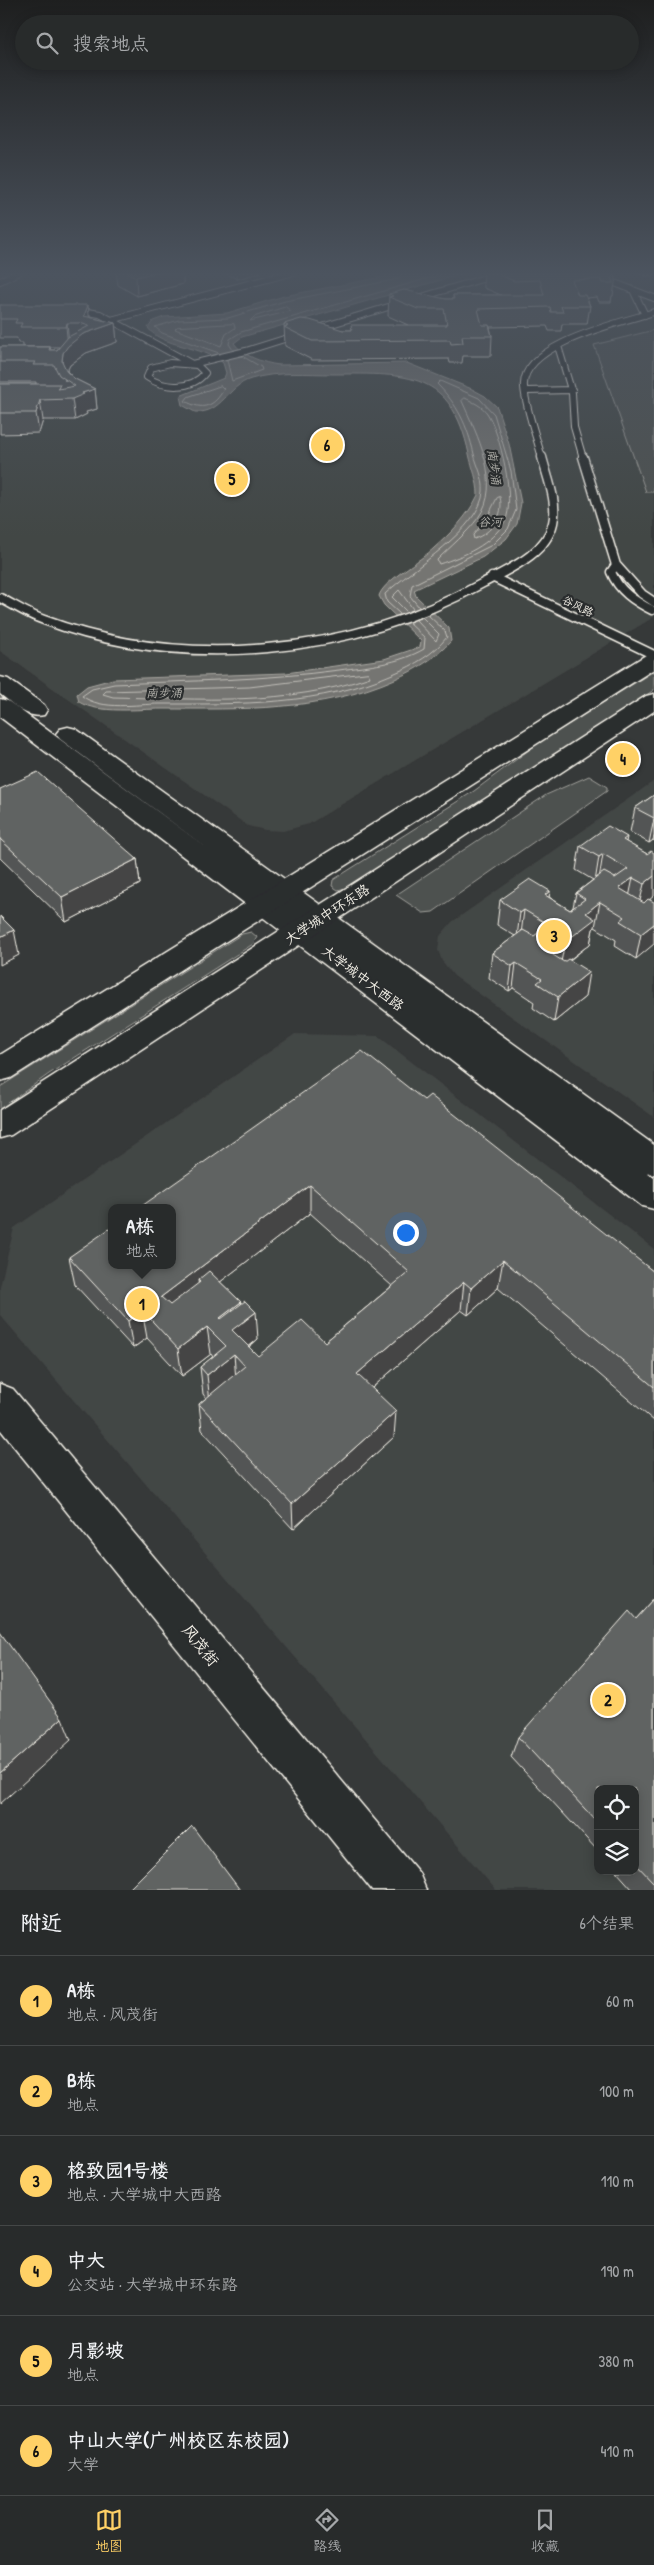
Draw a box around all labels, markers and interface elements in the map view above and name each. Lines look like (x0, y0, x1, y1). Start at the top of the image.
search box (15, 15, 639, 70)
icon: search (33, 29, 61, 57)
text: 搜索地点 (73, 30, 149, 56)
pin: 6 (311, 426, 343, 464)
water label: 南步涌 (484, 448, 506, 487)
pin: 5 (216, 460, 248, 498)
water label: 谷河 (478, 513, 504, 530)
street label: 谷风路 (560, 592, 596, 620)
water label: 南步涌 (146, 684, 183, 701)
pin: 4 (607, 740, 639, 778)
street label: 大学城中环东路 (280, 879, 373, 948)
pin: 3 (538, 917, 570, 955)
street label: 大学城中大西路 (318, 941, 408, 1015)
popup (108, 1204, 176, 1269)
text: A栋 (126, 1213, 154, 1239)
your location (393, 1220, 419, 1246)
text: 地点 (126, 1239, 158, 1261)
pin: 1 (126, 1285, 158, 1323)
street label: 风茂街 (177, 1619, 225, 1671)
pin: 2 (592, 1681, 624, 1719)
map controls (594, 1785, 639, 1875)
button: locate (594, 1785, 639, 1830)
button: layers (594, 1830, 639, 1875)
text: 附近 (20, 1908, 62, 1937)
text: 6个结果 (580, 1912, 634, 1934)
text: A栋 (67, 1977, 95, 2003)
text: 1 (33, 1990, 39, 2012)
text: 60 m (606, 1990, 634, 2012)
text: 地点 · 风茂街 (67, 2003, 158, 2025)
text: B栋 (67, 2067, 96, 2093)
text: 2 (32, 2080, 40, 2102)
text: 100 m (599, 2080, 634, 2102)
text: 地点 (67, 2093, 99, 2115)
text: 格致园1号楼 (67, 2157, 169, 2183)
text: 3 (32, 2170, 40, 2192)
text: 110 m (601, 2170, 634, 2192)
text: 地点 · 大学城中大西路 (67, 2183, 222, 2205)
text: 中大 (67, 2247, 105, 2273)
text: 4 (33, 2260, 39, 2282)
text: 190 m (601, 2260, 634, 2282)
text: 公交站 · 大学城中环东路 (67, 2273, 238, 2295)
text: 月影坡 (67, 2337, 124, 2363)
text: 5 (33, 2350, 39, 2372)
text: 380 m (598, 2350, 634, 2372)
text: 地点 (67, 2363, 99, 2385)
text: 中山大学(广州校区东校园) (67, 2427, 289, 2453)
text: 6 (33, 2440, 39, 2462)
text: 410 m (600, 2440, 634, 2462)
text: 大学 (67, 2453, 99, 2475)
tab: 地图 (95, 2506, 123, 2555)
tab: 路线 (313, 2506, 341, 2555)
tab: 收藏 (531, 2506, 559, 2555)

